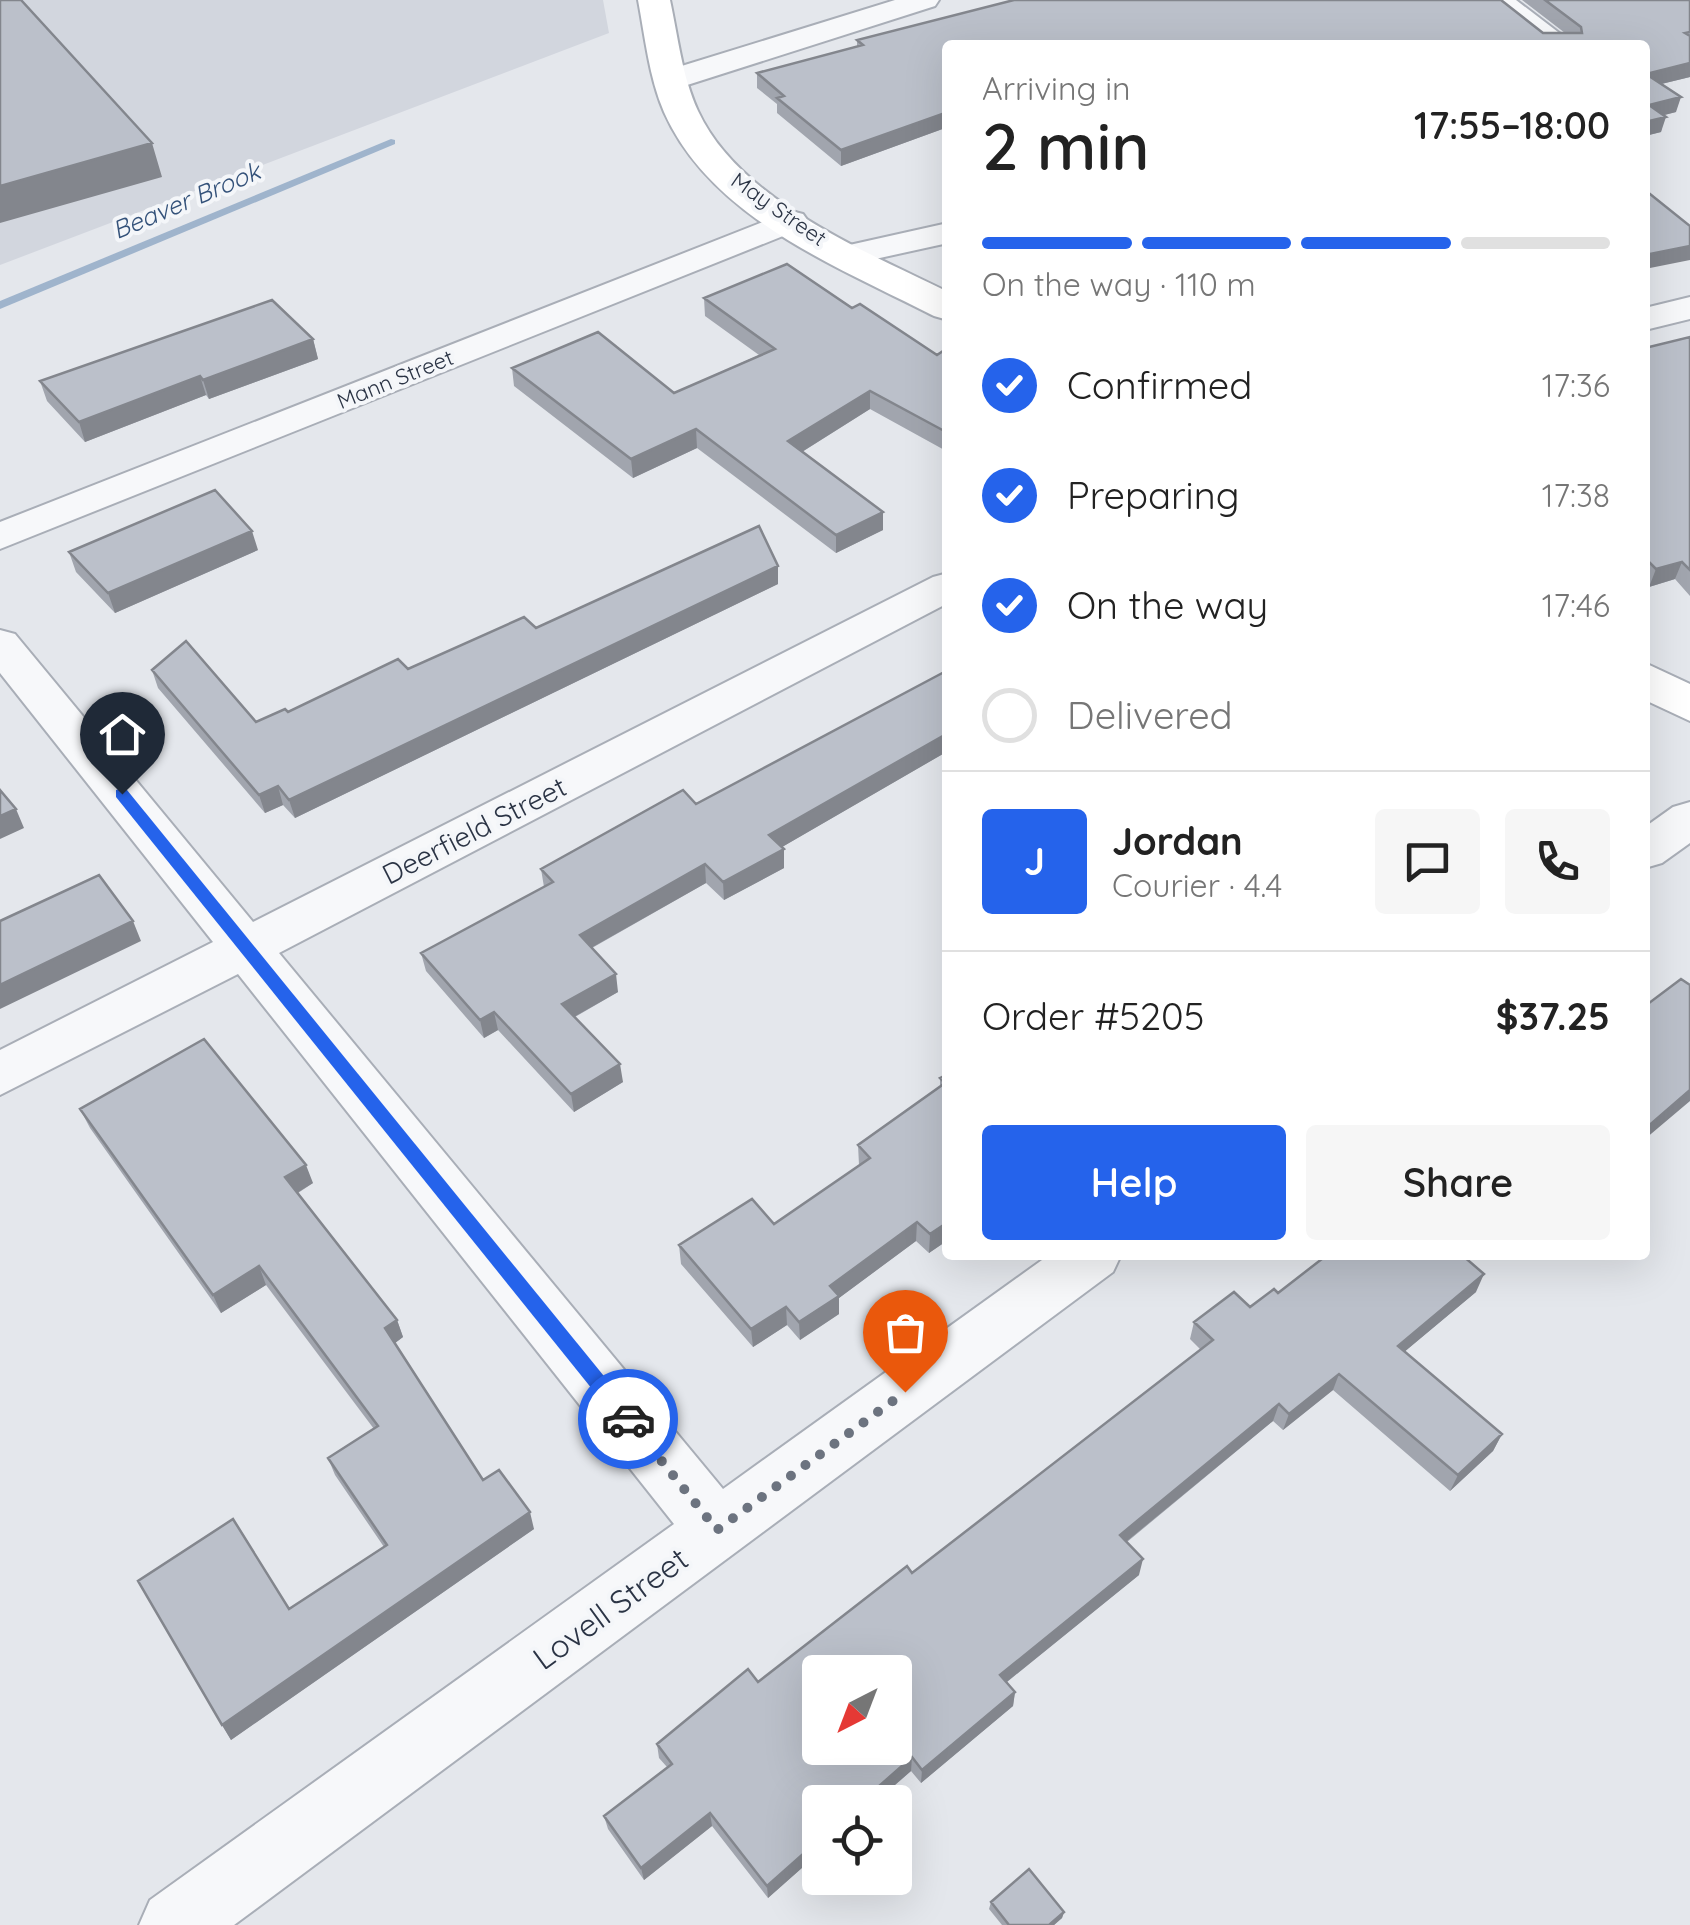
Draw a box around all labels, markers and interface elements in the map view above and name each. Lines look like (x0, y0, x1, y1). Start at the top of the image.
text: Arriving in (982, 68, 1131, 108)
text: 17:55–18:00 (1414, 101, 1610, 149)
text: 2 min (982, 105, 1150, 186)
water label: Beaver Brook (107, 154, 267, 245)
street label: May Street (726, 166, 832, 252)
text: On the way · 110 m (982, 264, 1256, 304)
street label: Mann Street (333, 343, 457, 415)
icon: check (982, 358, 1037, 413)
text: Confirmed (1067, 361, 1252, 409)
text: 17:36 (1542, 365, 1610, 405)
icon: check (982, 468, 1037, 523)
text: Preparing (1067, 471, 1239, 519)
text: 17:38 (1542, 475, 1610, 515)
icon: check (982, 578, 1037, 633)
text: On the way (1067, 581, 1268, 629)
text: 17:46 (1542, 585, 1610, 625)
text: Delivered (1067, 691, 1233, 739)
pin (80, 692, 165, 795)
icon: home (95, 707, 150, 762)
street label: Deerfield Street (376, 769, 572, 891)
button: chat (1375, 809, 1480, 914)
button: phone (1505, 809, 1610, 914)
text: Jordan (1112, 817, 1243, 865)
text: J (1024, 837, 1045, 885)
text: Courier · 4.4 (1112, 865, 1282, 905)
text: Order #5205 (982, 992, 1204, 1040)
text: $37.25 (1496, 992, 1610, 1040)
button: Help (982, 1125, 1286, 1240)
button: Share (1306, 1125, 1610, 1240)
pin (863, 1290, 948, 1393)
icon: bag (878, 1305, 933, 1360)
courier (578, 1369, 678, 1469)
icon: car (601, 1392, 656, 1447)
street label: Lovell Street (525, 1538, 695, 1678)
north arrow (802, 1655, 912, 1765)
map controls (802, 1655, 912, 1895)
button: locate (802, 1785, 912, 1895)

